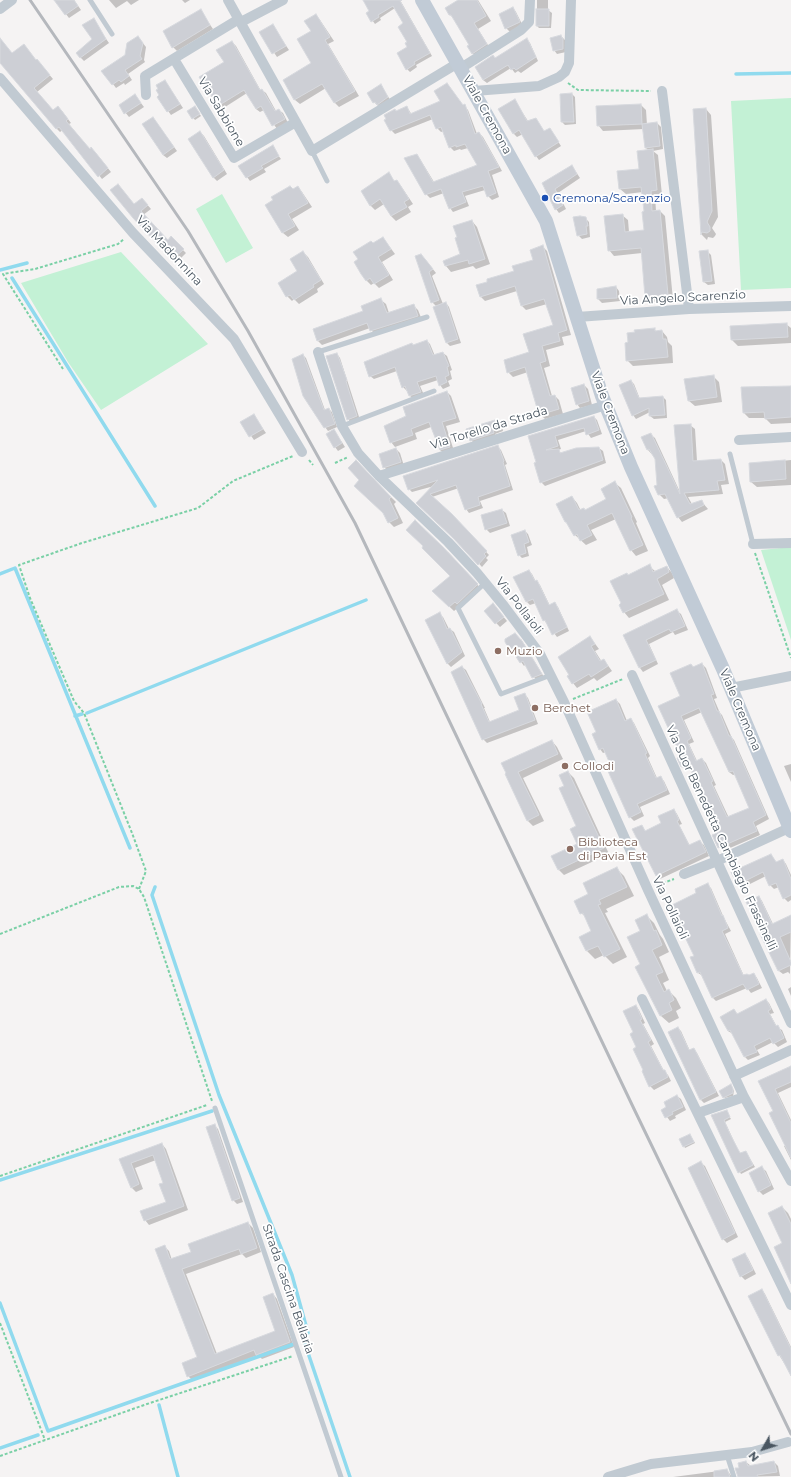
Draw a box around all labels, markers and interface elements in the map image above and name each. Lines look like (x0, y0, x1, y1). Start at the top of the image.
street label: Viale Cremona (459, 73, 515, 157)
street label: Via Sabbione (195, 75, 247, 149)
place label: Cremona/Scarenzio (553, 191, 671, 205)
marker: Cremona/Scarenzio (540, 193, 550, 203)
street label: Via Madonnina (133, 213, 205, 289)
street label: Via Angelo Scarenzio (620, 288, 746, 308)
street label: Viale Cremona (588, 369, 632, 457)
street label: Via Torello da Strada (429, 403, 549, 453)
street label: Via Pollaioli (492, 575, 546, 637)
place label: Muzio (506, 644, 542, 658)
marker: Muzio (493, 646, 503, 656)
street label: Viale Cremona (716, 667, 764, 753)
place label: Berchet (543, 701, 591, 715)
marker: Berchet (530, 703, 540, 713)
street label: Via Suor Benedetta Cambiagio Frassinelli (662, 723, 780, 953)
place label: Collodi (573, 759, 614, 773)
marker: Collodi (560, 761, 570, 771)
place label: Biblioteca di Pavia Est (578, 835, 647, 863)
marker: Biblioteca di Pavia Est (565, 844, 575, 854)
street label: Via Pollaioli (649, 874, 691, 942)
street label: Strada Cascina Bellaria (259, 1222, 317, 1356)
north arrow (743, 1429, 783, 1469)
text: N (745, 1449, 762, 1464)

